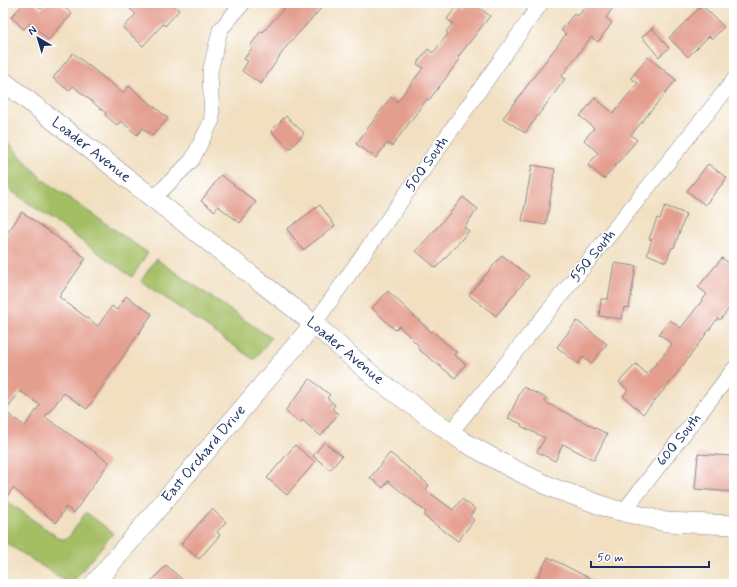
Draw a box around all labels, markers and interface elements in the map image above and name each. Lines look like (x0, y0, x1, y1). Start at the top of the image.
north arrow (18, 18, 58, 58)
text: N (25, 23, 40, 39)
street label: Loader Avenue (47, 113, 135, 187)
street label: 500 South (401, 132, 453, 196)
street label: 550 South (566, 225, 620, 287)
street label: Loader Avenue (302, 313, 388, 389)
street label: East Orchard Drive (157, 401, 251, 507)
street label: 600 South (652, 409, 706, 471)
scale bar (591, 543, 709, 569)
text: 50 m (597, 550, 624, 566)

